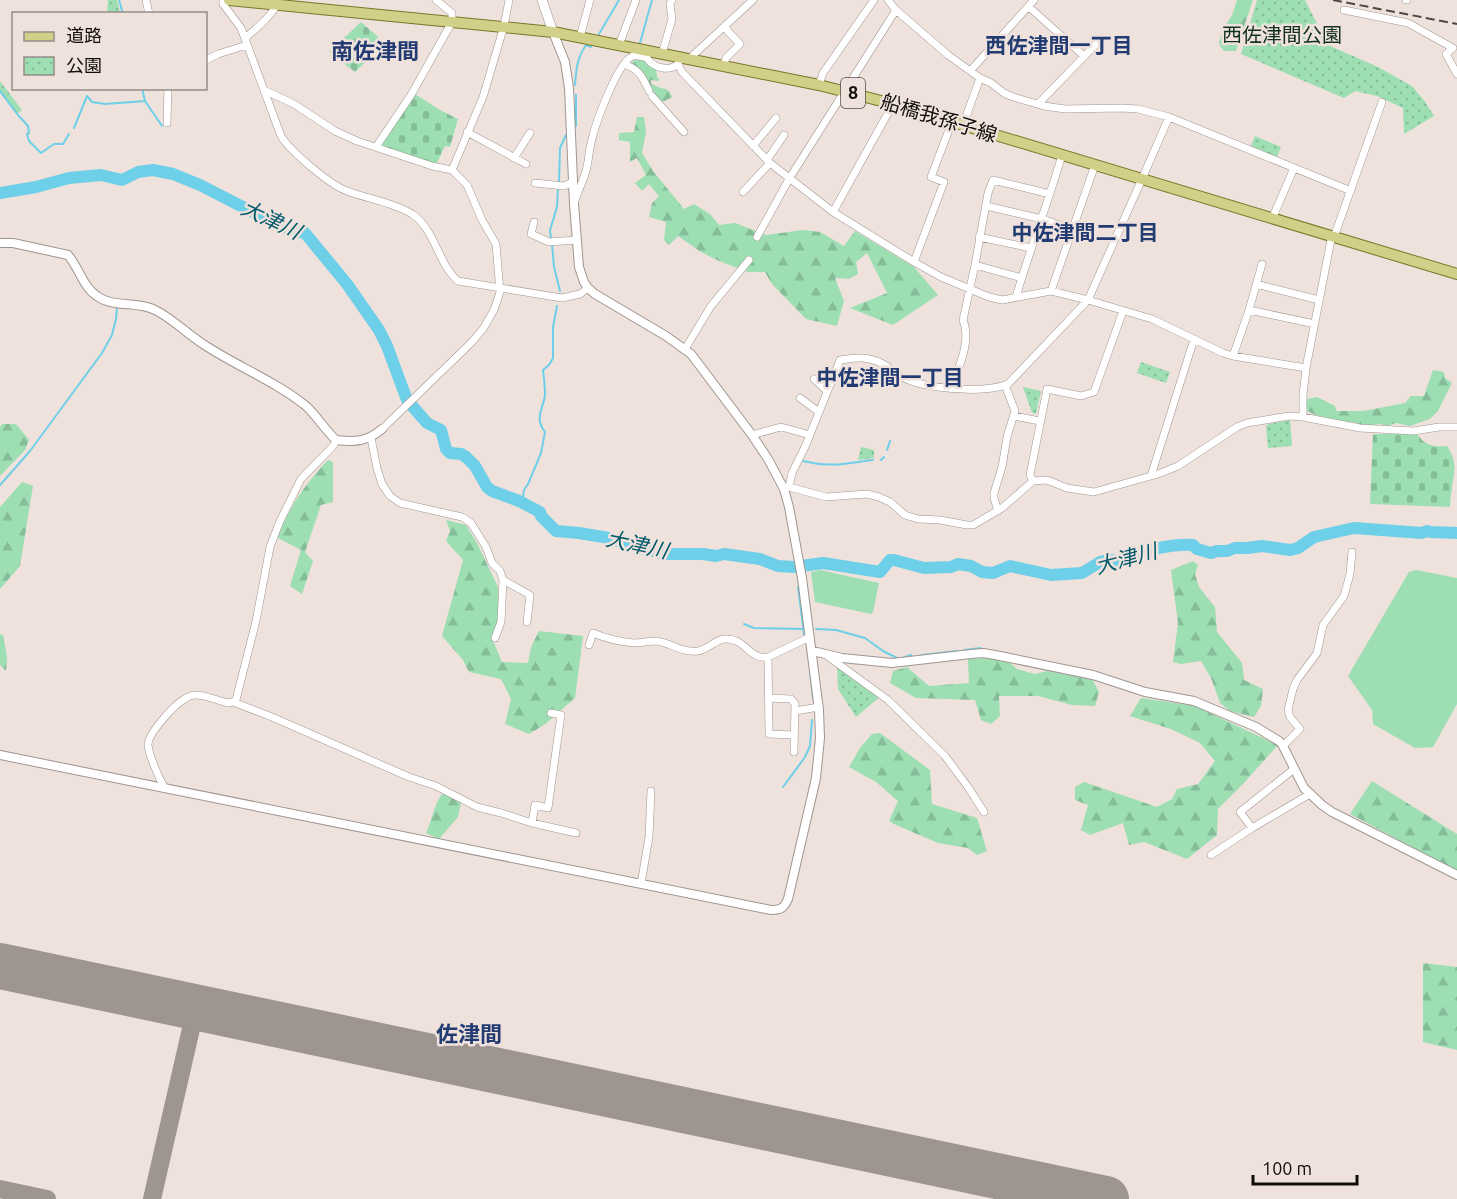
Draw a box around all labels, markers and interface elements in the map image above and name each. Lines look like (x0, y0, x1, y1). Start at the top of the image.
legend (12, 12, 207, 90)
park label: 西佐津間公園 (1222, 23, 1342, 46)
text: 道路 (66, 25, 102, 45)
district label: 西佐津間一丁目 (986, 33, 1133, 57)
district label: 南佐津間 (331, 38, 419, 63)
text: 公園 (66, 55, 102, 75)
road number: 8 (841, 78, 865, 108)
street label: 船橋我孫子線 (878, 89, 1000, 146)
water label: 大津川 (238, 195, 307, 244)
district label: 中佐津間二丁目 (1012, 220, 1159, 244)
district label: 中佐津間一丁目 (817, 365, 964, 389)
water label: 大津川 (604, 526, 672, 563)
water label: 大津川 (1092, 538, 1161, 578)
district label: 佐津間 (436, 1021, 502, 1046)
scale bar (1253, 1148, 1356, 1186)
text: 100 m (1262, 1158, 1312, 1178)

